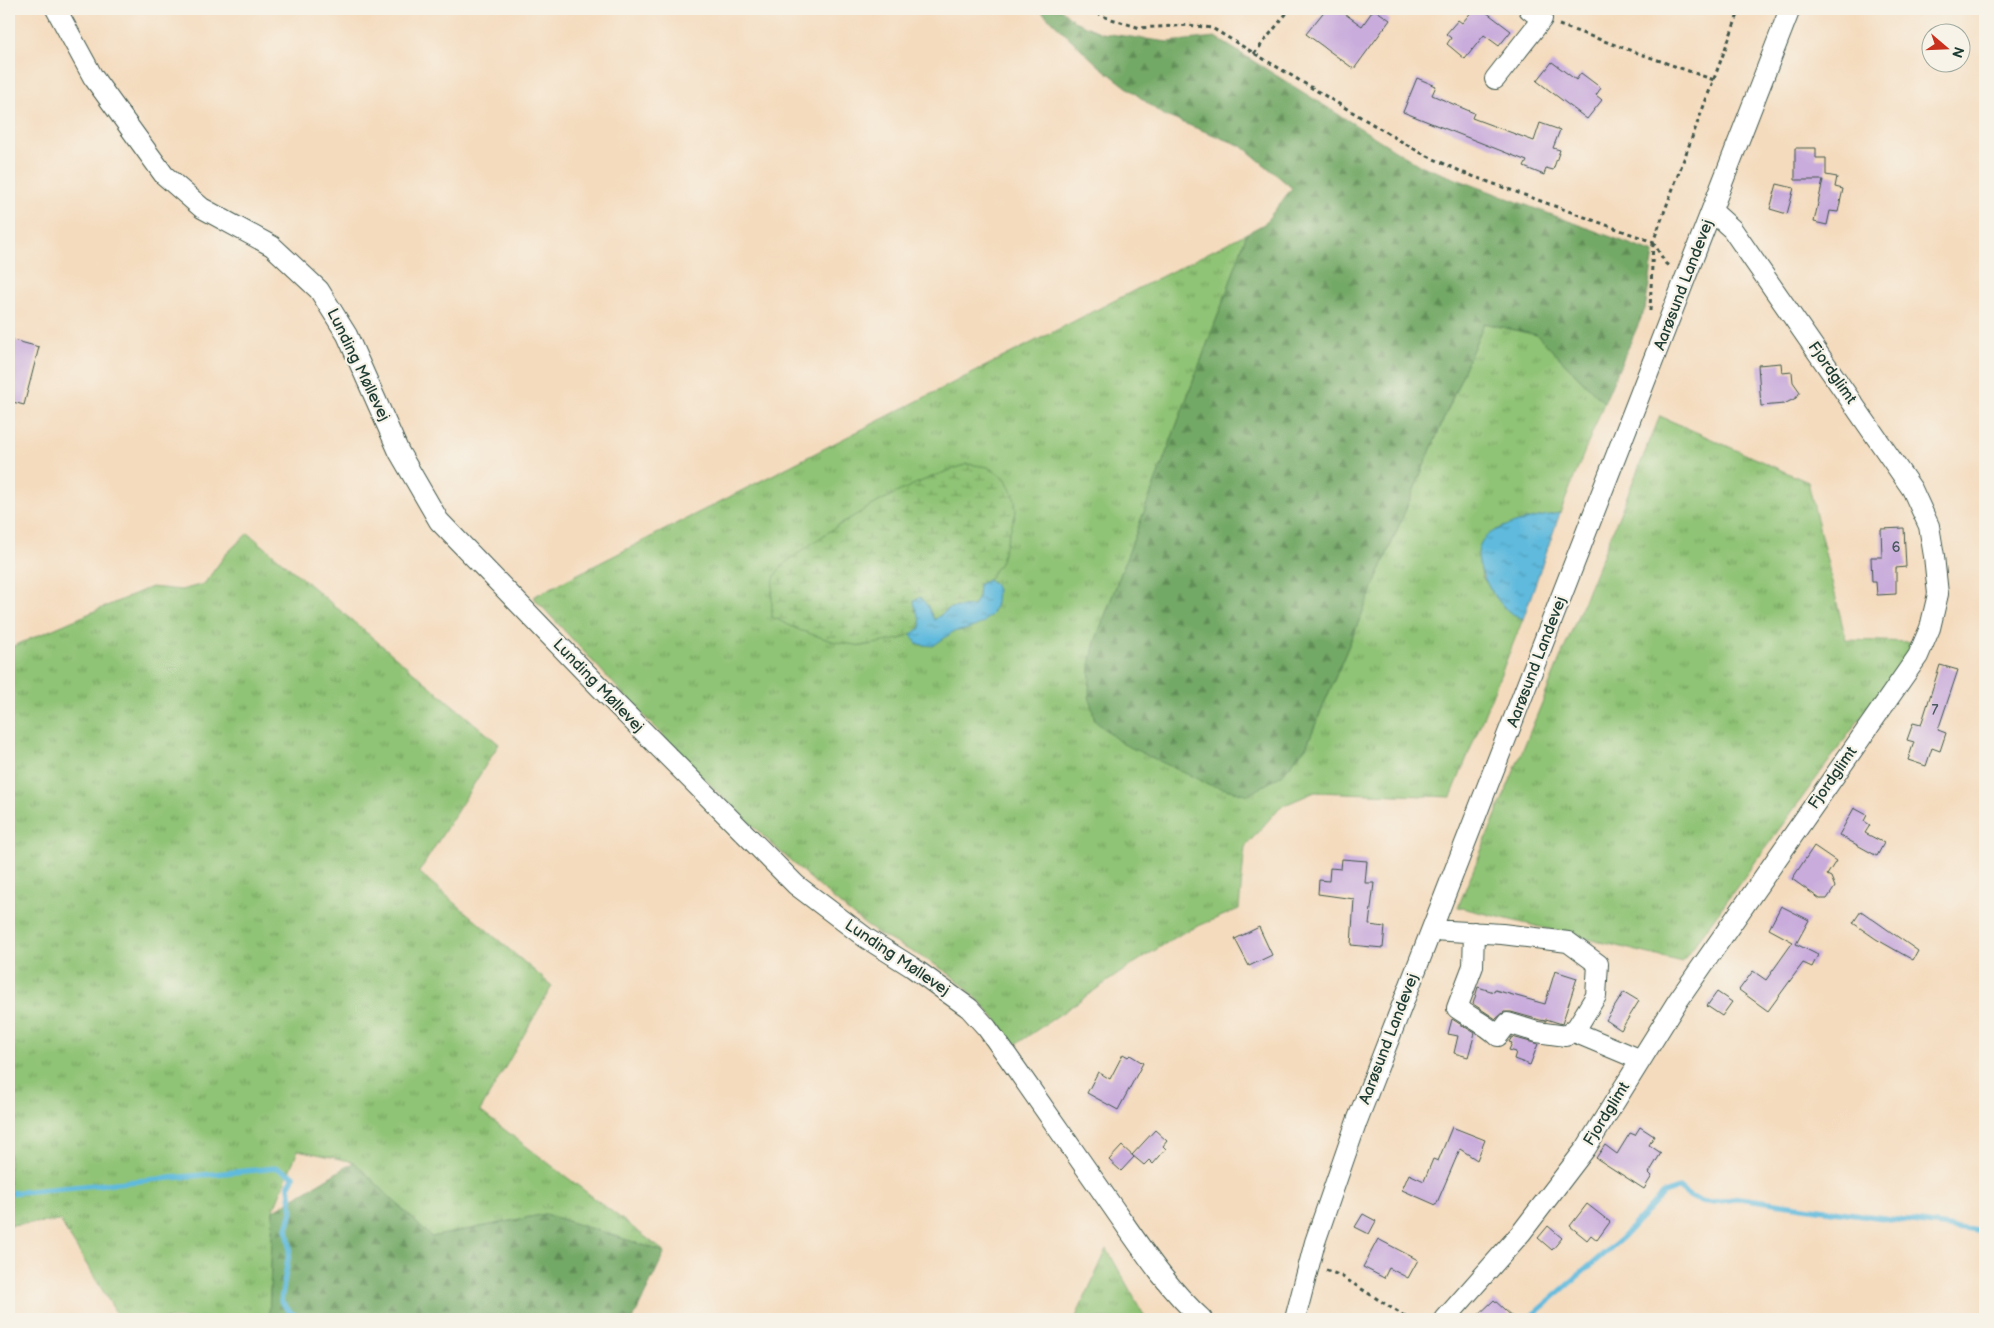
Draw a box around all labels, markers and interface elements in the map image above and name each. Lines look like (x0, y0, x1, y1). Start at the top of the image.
north arrow (1922, 22, 1972, 72)
text: N (1948, 44, 1968, 60)
street label: Aarøsund Landevej (1650, 217, 1718, 353)
street label: Lunding Møllevej (323, 306, 393, 424)
street label: Fjordglimt (1804, 338, 1860, 408)
house number: 6 (1892, 539, 1901, 556)
street label: Aarøsund Landevej (1503, 594, 1571, 730)
street label: Lunding Møllevej (549, 635, 647, 737)
house number: 7 (1932, 702, 1939, 719)
street label: Fjordglimt (1805, 743, 1861, 813)
street label: Lunding Møllevej (841, 916, 953, 1000)
street label: Aarøsund Landevej (1355, 971, 1423, 1107)
street label: Fjordglimt (1580, 1078, 1634, 1149)

